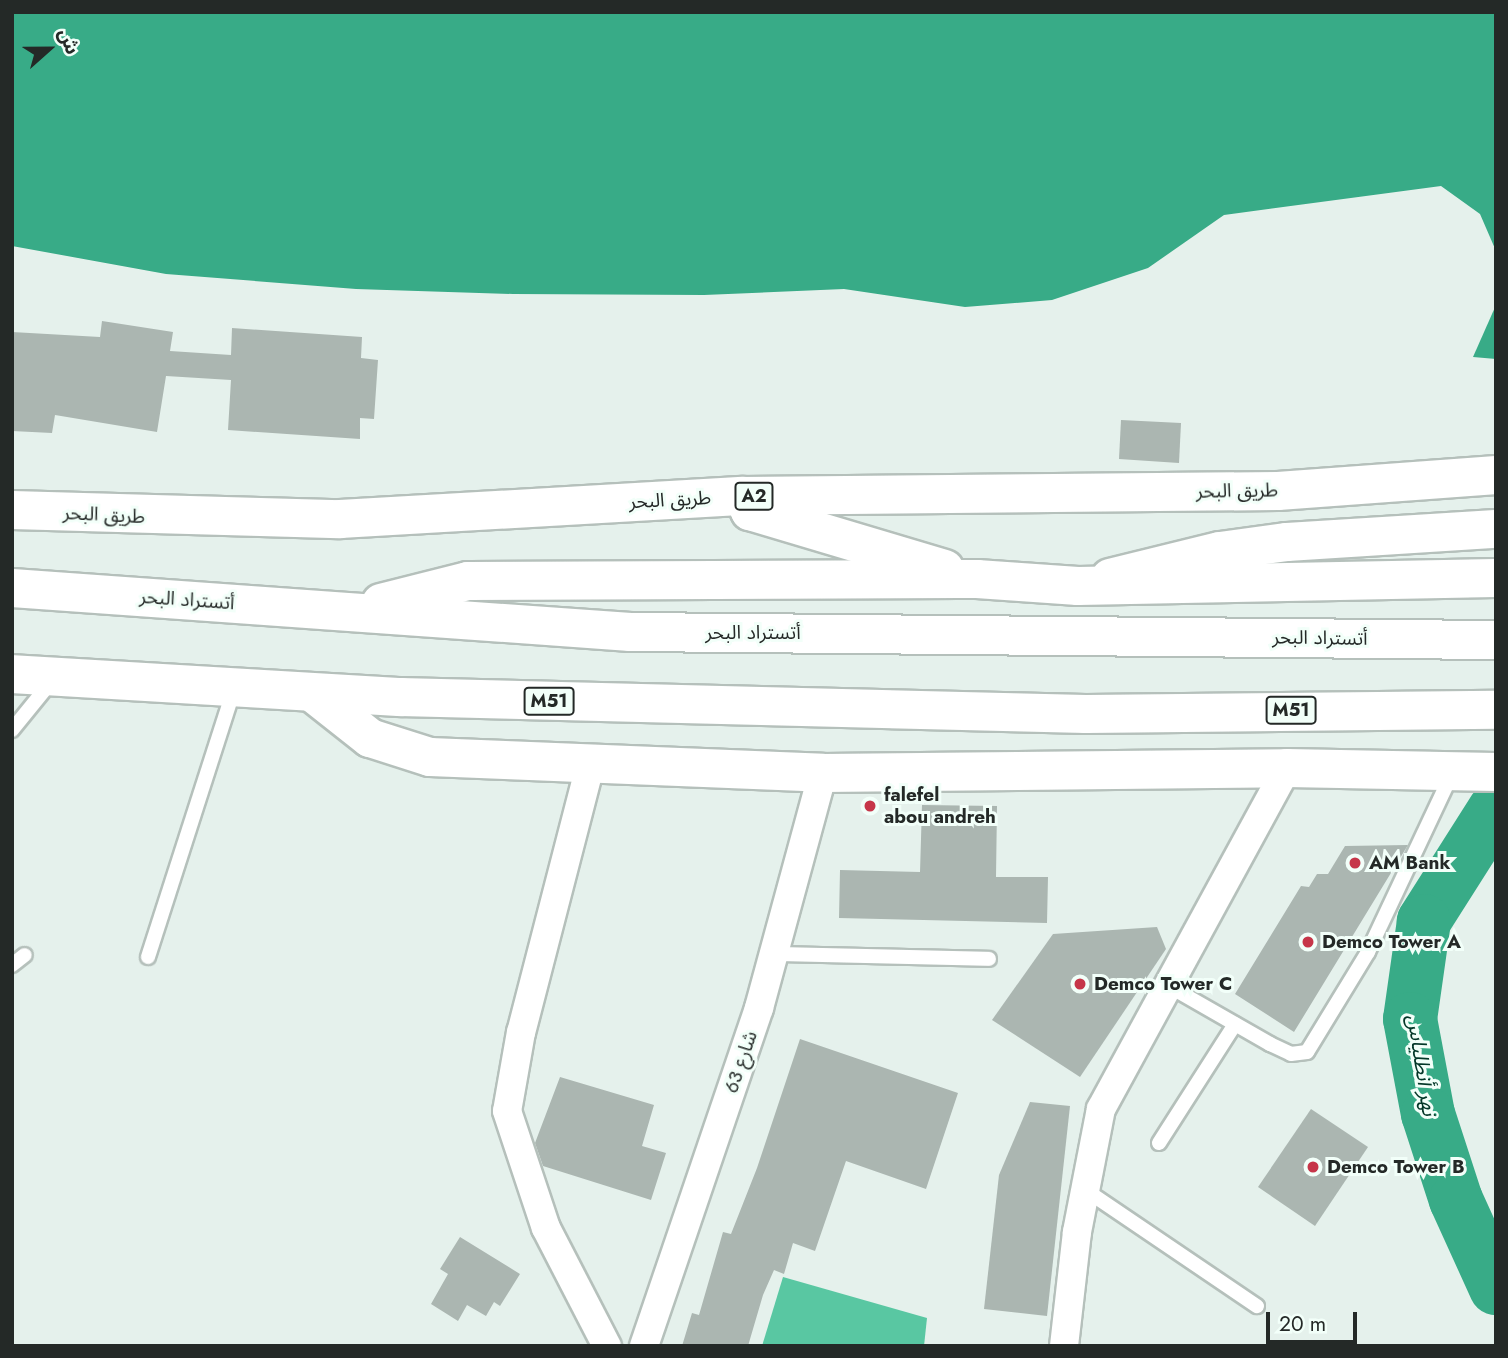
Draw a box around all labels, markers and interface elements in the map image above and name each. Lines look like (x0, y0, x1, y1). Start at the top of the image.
north arrow (14, 14, 84, 84)
text: ش (52, 24, 86, 58)
street label: طريق البحر (1196, 479, 1278, 503)
road number: A2 (733, 482, 775, 510)
street label: طريق البحر (628, 486, 712, 514)
street label: طريق البحر (62, 501, 146, 529)
street label: أتستراد البحر (139, 585, 235, 615)
street label: أتستراد البحر (705, 622, 801, 644)
street label: أتستراد البحر (1272, 626, 1368, 650)
road number: M51 (523, 686, 575, 716)
road number: M51 (1265, 696, 1317, 724)
place label: falefel abou andreh (884, 784, 996, 828)
marker: falefel abou andreh (862, 798, 878, 814)
place label: AM Bank (1369, 852, 1450, 874)
marker: AM Bank (1347, 855, 1363, 871)
place label: Demco Tower A (1322, 931, 1461, 953)
marker: Demco Tower A (1300, 934, 1316, 950)
place label: Demco Tower C (1094, 973, 1232, 995)
marker: Demco Tower C (1072, 976, 1088, 992)
water label: نهر أنطلياس (1402, 1013, 1442, 1117)
street label: شارع 63 (720, 1028, 762, 1096)
place label: Demco Tower B (1327, 1156, 1465, 1178)
marker: Demco Tower B (1305, 1159, 1321, 1175)
scale bar (1270, 1298, 1361, 1342)
text: 20 m (1279, 1309, 1326, 1339)

